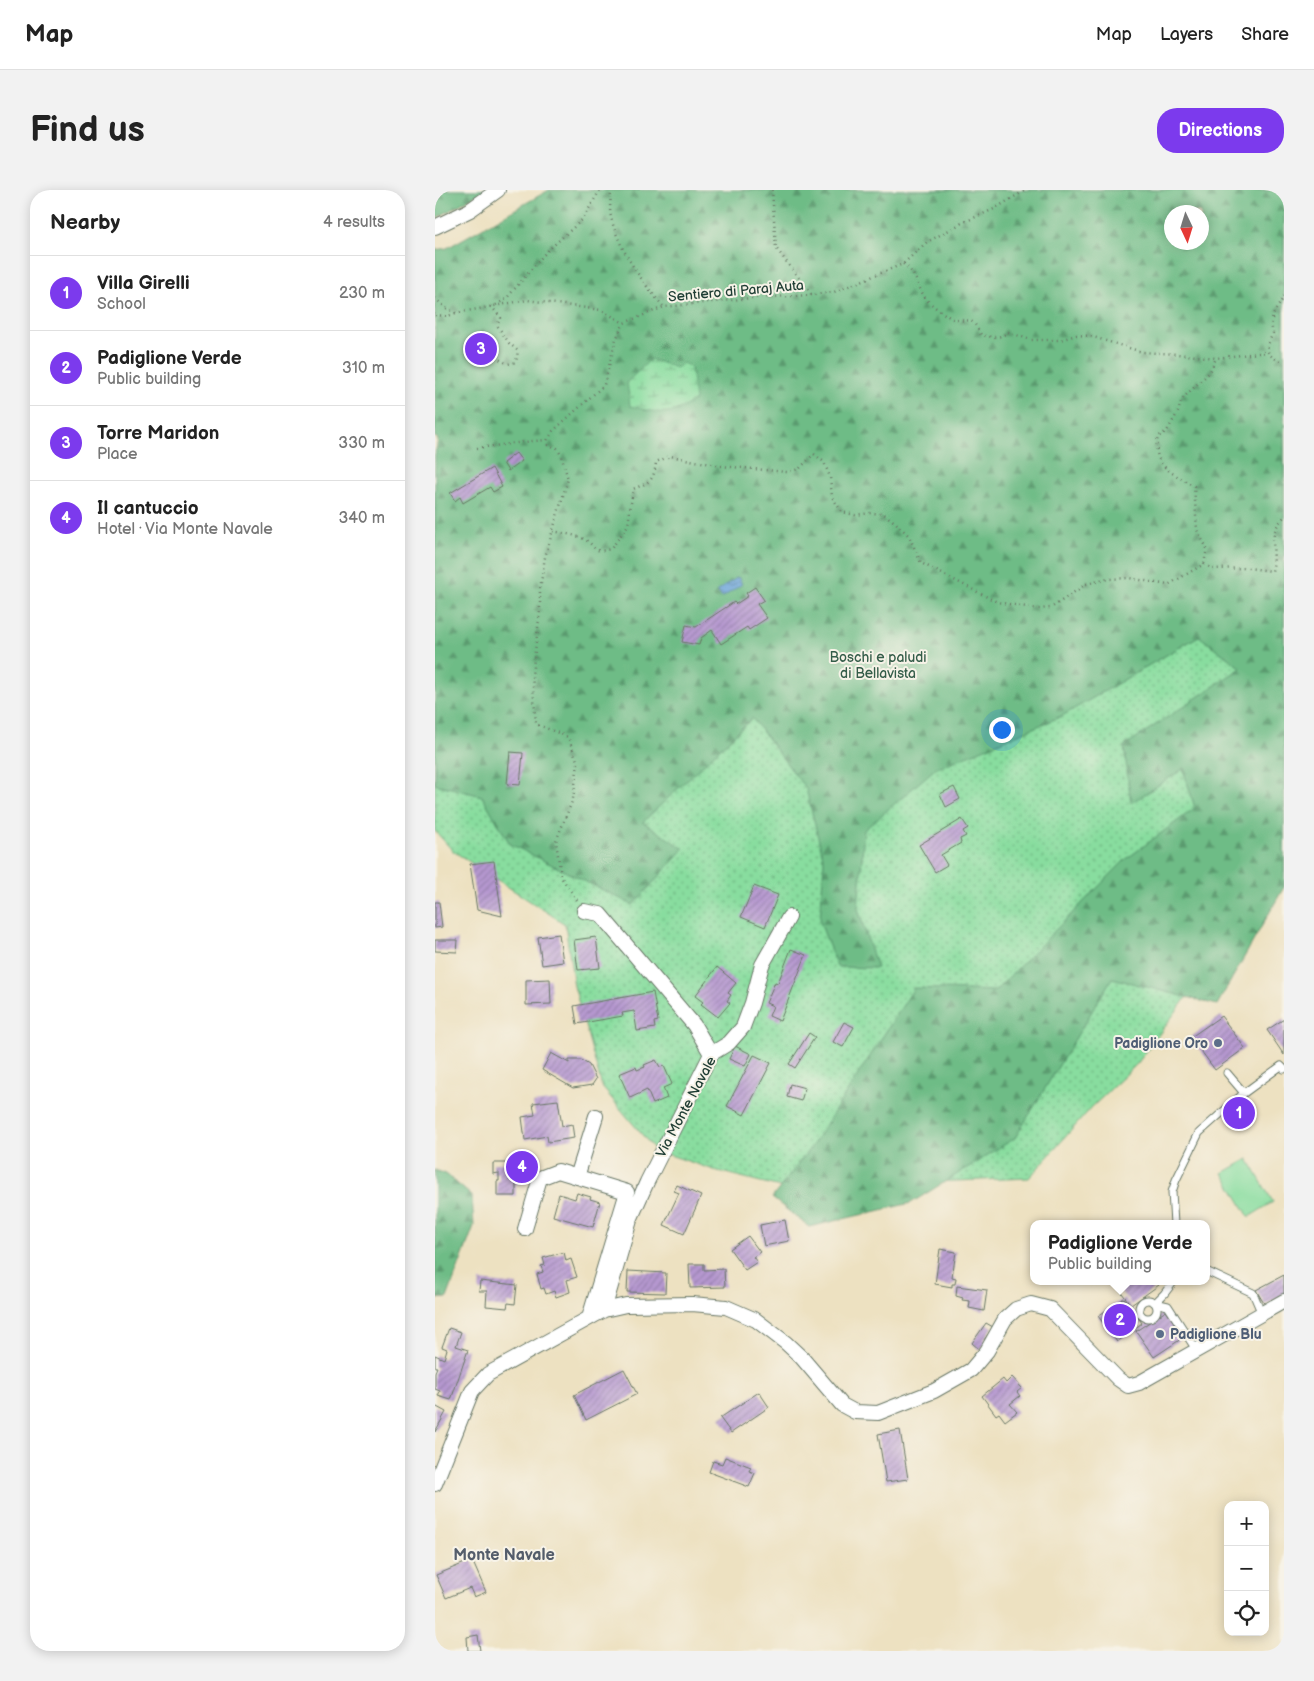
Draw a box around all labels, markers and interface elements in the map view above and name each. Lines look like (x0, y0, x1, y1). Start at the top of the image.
text: Map (25, 20, 73, 49)
text: Map (1096, 24, 1132, 45)
text: Layers (1160, 24, 1213, 45)
text: Share (1241, 24, 1289, 45)
button: Directions (1157, 108, 1284, 153)
text: Find us (30, 109, 145, 152)
north arrow (1164, 205, 1209, 250)
text: Nearby (50, 210, 120, 235)
text: 4 results (323, 213, 385, 232)
text: Villa Girelli (97, 272, 190, 295)
street label: Sentiero di Paraj Auta (667, 277, 805, 305)
text: 1 (63, 284, 69, 303)
text: 230 m (339, 284, 385, 303)
text: School (97, 295, 146, 314)
pin: 3 (465, 330, 497, 368)
text: Padiglione Verde (97, 347, 242, 370)
text: 2 (61, 359, 71, 378)
text: 310 m (342, 359, 385, 378)
text: Public building (97, 370, 201, 389)
text: Torre Maridon (97, 422, 219, 445)
text: 3 (61, 434, 71, 453)
text: 330 m (338, 434, 385, 453)
text: Place (97, 445, 138, 464)
text: Il cantuccio (97, 497, 199, 520)
text: 4 (61, 509, 71, 528)
text: 340 m (338, 509, 385, 528)
text: Hotel · Via Monte Navale (97, 520, 273, 539)
park label: Boschi e paludi di Bellavista (829, 649, 927, 682)
your location (989, 717, 1015, 743)
place label: Padiglione Oro (1114, 1035, 1208, 1052)
marker: Padiglione Oro (1212, 1037, 1224, 1049)
street label: Via Monte Navale (652, 1054, 720, 1160)
pin: 1 (1223, 1094, 1255, 1132)
pin: 4 (506, 1148, 538, 1186)
popup (1030, 1220, 1210, 1285)
text: Padiglione Verde (1048, 1232, 1192, 1255)
text: Public building (1048, 1255, 1152, 1274)
pin: 2 (1104, 1301, 1136, 1339)
place label: Padiglione Blu (1170, 1326, 1262, 1343)
marker: Padiglione Blu (1154, 1328, 1166, 1340)
map controls (1224, 1501, 1269, 1636)
button: + (1224, 1501, 1269, 1546)
district label: Monte Navale (453, 1546, 555, 1565)
button: − (1224, 1546, 1269, 1591)
button: locate (1224, 1591, 1269, 1636)

